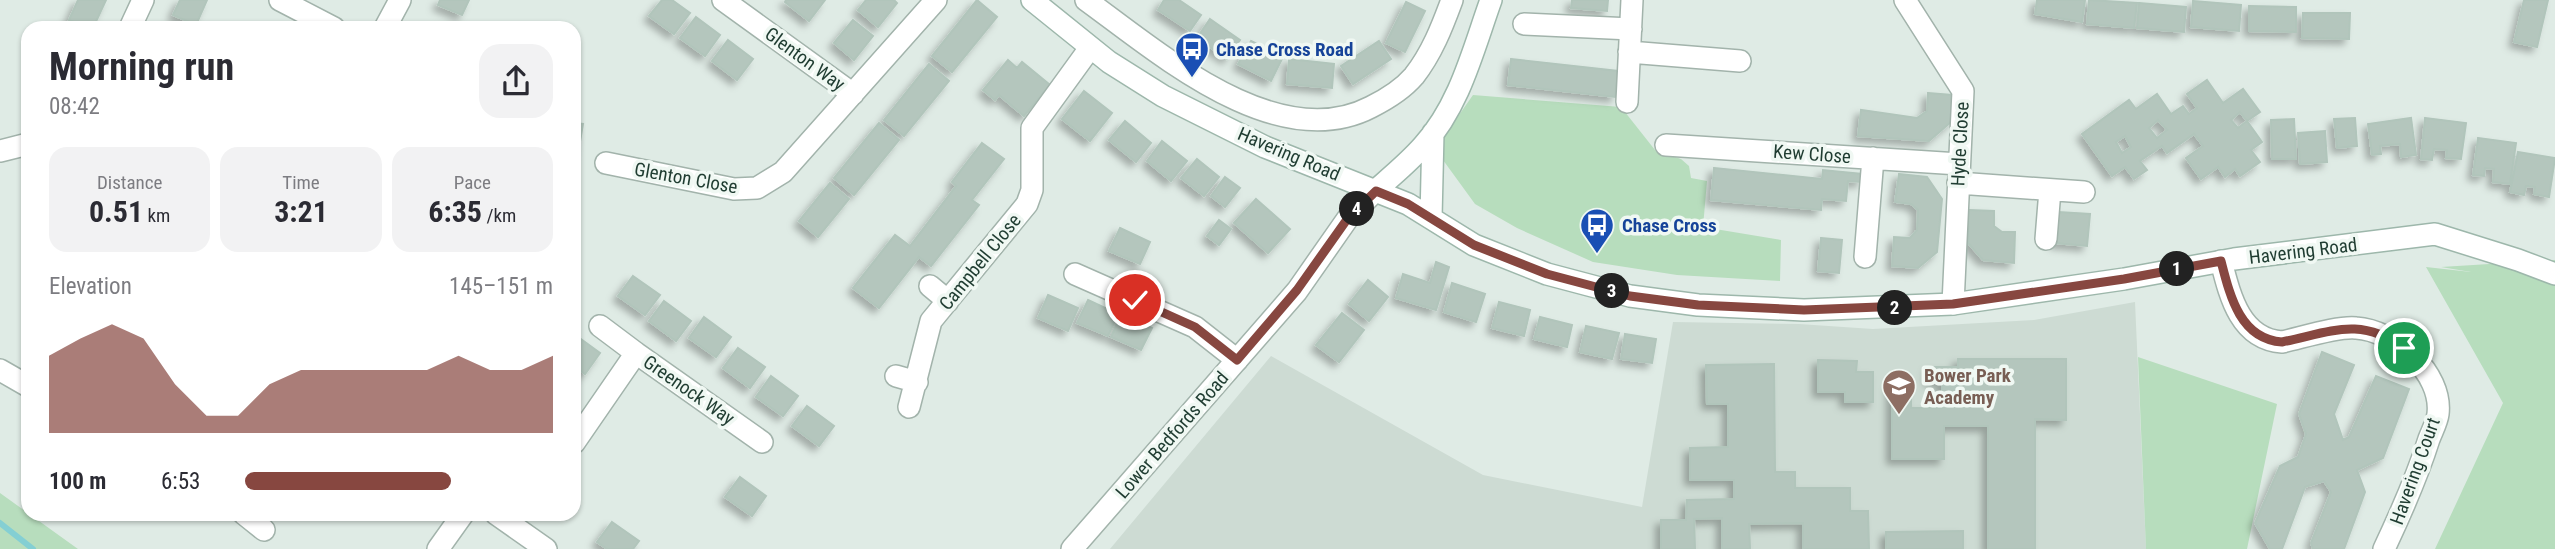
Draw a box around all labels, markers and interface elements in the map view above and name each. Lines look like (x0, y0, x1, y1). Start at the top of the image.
street label: Glenton Way (761, 22, 850, 96)
bus stop icon: Chase Cross Road (1173, 30, 1211, 79)
place label: Chase Cross Road (1216, 38, 1353, 61)
button: share (479, 44, 553, 118)
text: Morning run (49, 45, 234, 89)
text: 08:42 (49, 93, 100, 120)
street label: Hyde Close (1946, 101, 1974, 187)
street label: Havering Road (1234, 122, 1344, 186)
street label: Kew Close (1772, 140, 1852, 168)
street label: Glenton Close (633, 158, 740, 198)
text: Distance (97, 171, 162, 194)
text: Time (282, 171, 320, 194)
text: Pace (454, 171, 491, 194)
pin: 4 (1340, 192, 1374, 227)
text: 0.51 (89, 194, 143, 229)
text: 3:21 (274, 194, 328, 229)
text: 6:35 (428, 194, 482, 229)
text: 4 (1352, 197, 1361, 220)
text: km (143, 204, 170, 227)
text: /km (482, 204, 516, 227)
bus stop icon: Chase Cross (1578, 206, 1616, 255)
street label: Campbell Close (934, 209, 1026, 315)
place label: Chase Cross (1622, 214, 1717, 237)
street label: Havering Road (2248, 233, 2358, 269)
pin: 1 (2160, 252, 2194, 286)
text: 1 (2172, 257, 2181, 280)
pin (1105, 270, 1165, 330)
text: Elevation (49, 273, 132, 300)
text: 145–151 m (449, 273, 553, 300)
pin: 3 (1594, 274, 1630, 308)
text: 3 (1607, 279, 1616, 302)
icon: check (1116, 281, 1154, 319)
pin: 2 (1878, 290, 1912, 326)
text: 2 (1890, 296, 1899, 319)
pin (2374, 318, 2434, 378)
icon: arrive (2385, 329, 2423, 367)
street label: Greenock Way (639, 350, 739, 430)
place label: Bower Park Academy (1924, 364, 2012, 409)
street label: Lower Bedfords Road (1111, 367, 1233, 503)
school or university icon: Bower Park Academy (1880, 367, 1918, 416)
street label: Havering Court (2385, 414, 2445, 528)
text: 100 m (49, 468, 106, 495)
text: 6:53 (161, 468, 200, 495)

